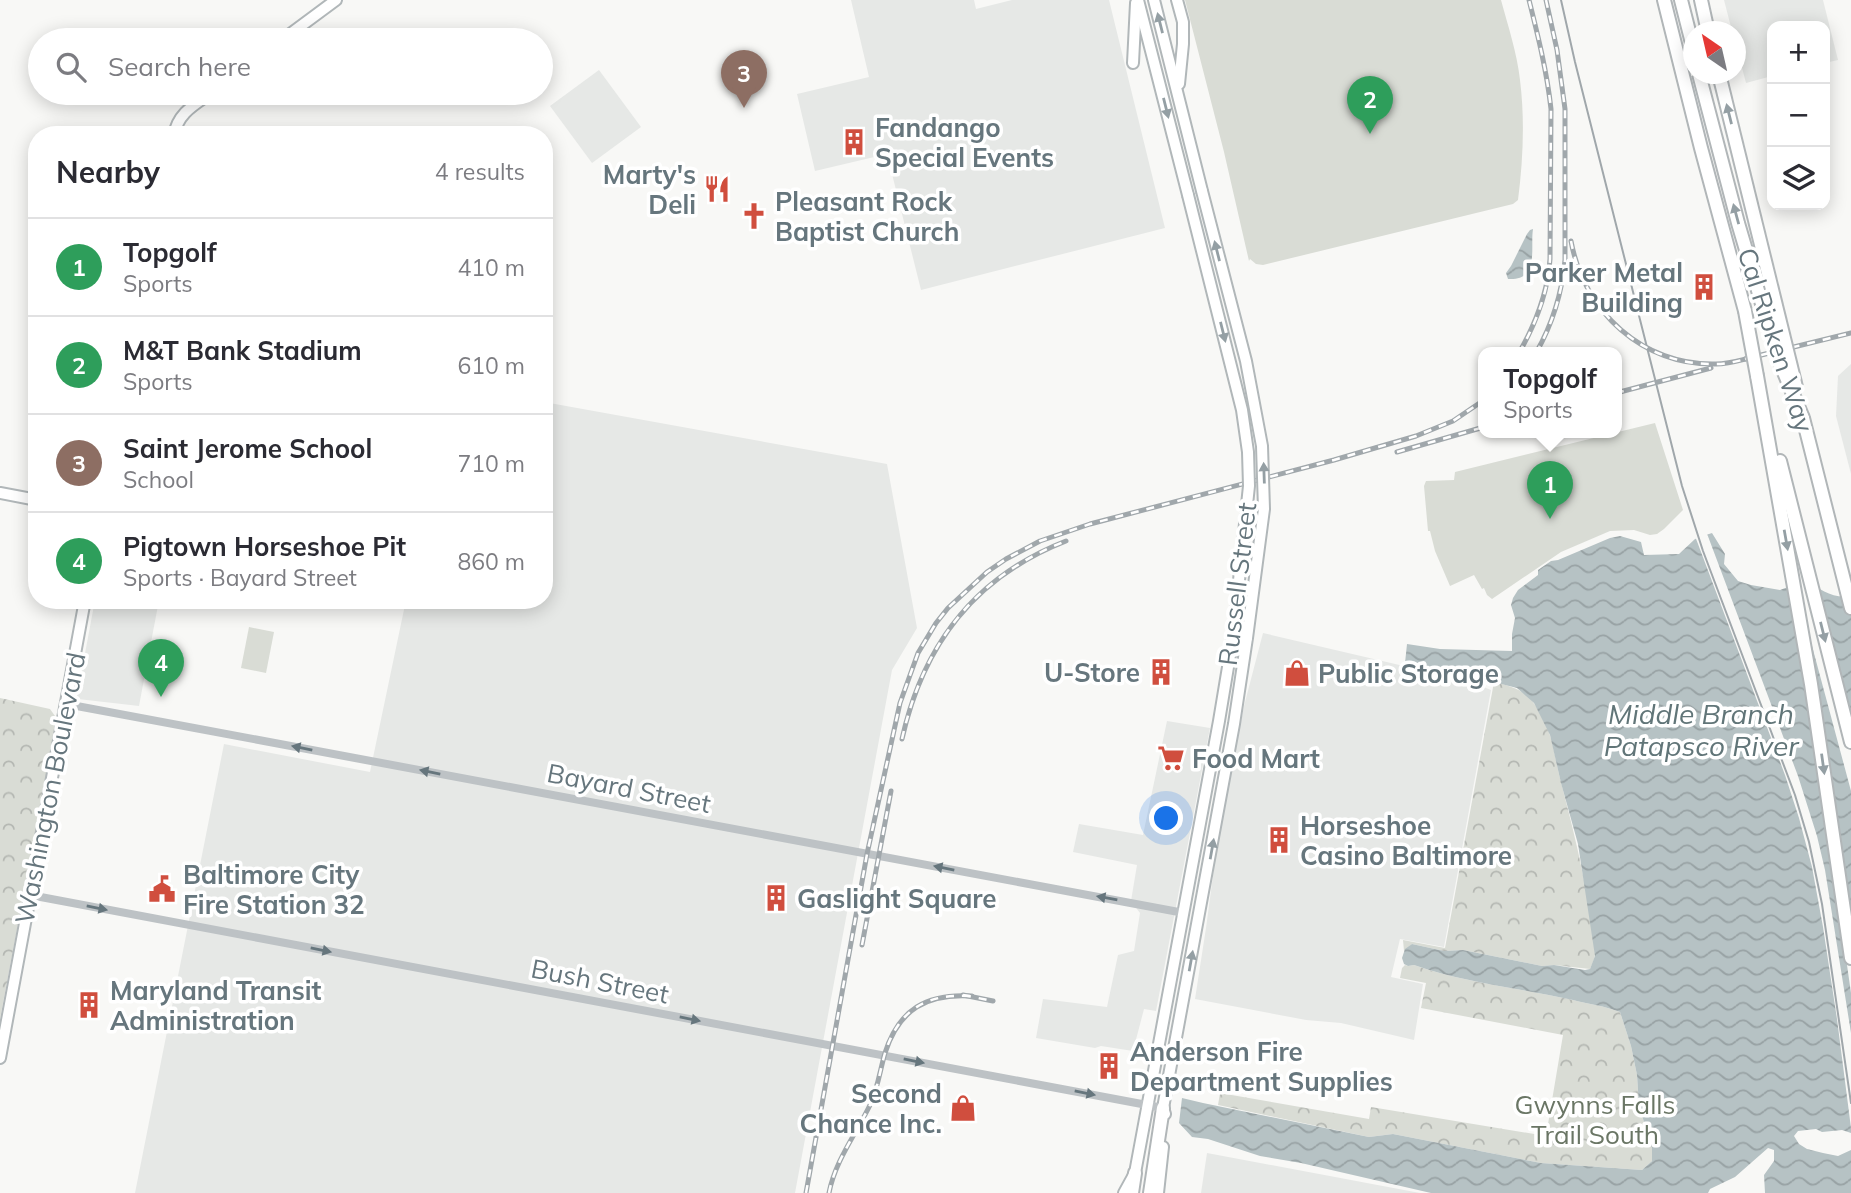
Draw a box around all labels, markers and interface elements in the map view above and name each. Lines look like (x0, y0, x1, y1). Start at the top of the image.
one-way arrow (1154, 12, 1165, 34)
north arrow (1683, 21, 1746, 84)
map controls (1767, 21, 1830, 210)
button: + (1767, 21, 1830, 84)
search box (28, 28, 553, 105)
icon: search (52, 48, 90, 86)
text: Search here (108, 50, 251, 83)
pin: 3 (721, 50, 767, 108)
pin: 2 (1347, 76, 1393, 134)
button: − (1767, 84, 1830, 147)
one-way arrow (1161, 97, 1172, 119)
one-way arrow (1723, 103, 1734, 125)
place label: Fandango Special Events (875, 111, 1054, 174)
building icon: Fandango Special Events (839, 127, 869, 157)
button: layers (1767, 147, 1830, 210)
text: Nearby (56, 153, 160, 191)
text: 4 results (435, 157, 525, 186)
place label: Marty's Deli (603, 158, 696, 221)
restaurant icon: Marty's Deli (702, 174, 732, 204)
place label: Pleasant Rock Baptist Church (775, 185, 959, 248)
church icon: Pleasant Rock Baptist Church (739, 201, 769, 231)
one-way arrow (1730, 203, 1741, 225)
text: Topgolf (123, 236, 217, 269)
one-way arrow (1212, 240, 1222, 261)
street label: Cal Ripken Way (1731, 244, 1821, 436)
text: 1 (72, 253, 86, 282)
text: 410 m (457, 253, 525, 282)
place label: Parker Metal Building (1525, 256, 1683, 319)
text: Sports (123, 269, 193, 298)
building icon: Parker Metal Building (1689, 272, 1719, 302)
one-way arrow (1218, 321, 1229, 343)
text: M&T Bank Stadium (123, 334, 362, 367)
popup (1478, 347, 1622, 438)
text: 2 (72, 351, 86, 380)
text: 610 m (457, 351, 525, 380)
text: Topgolf (1503, 362, 1597, 395)
text: Sports (123, 367, 193, 396)
text: Sports (1503, 395, 1573, 424)
text: Saint Jerome School (123, 432, 372, 465)
text: 3 (72, 449, 86, 478)
text: 710 m (457, 449, 525, 478)
pin: 1 (1527, 461, 1573, 519)
one-way arrow (1258, 462, 1269, 484)
text: School (123, 465, 194, 494)
street label: Russell Street (1211, 501, 1263, 667)
one-way arrow (1781, 529, 1792, 551)
text: Pigtown Horseshoe Pit (123, 530, 406, 563)
text: 4 (72, 547, 86, 576)
text: 860 m (457, 547, 525, 576)
text: Sports · Bayard Street (123, 563, 357, 592)
one-way arrow (1818, 621, 1829, 643)
pin: 4 (138, 639, 184, 697)
street label: Washington Boulevard (7, 649, 93, 927)
place label: U-Store (1044, 656, 1140, 689)
building icon: U-Store (1146, 657, 1176, 687)
place label: Public Storage (1318, 657, 1499, 690)
shop icon: Public Storage (1282, 658, 1312, 688)
water label: Middle Branch Patapsco River (1604, 696, 1800, 763)
place label: Food Mart (1192, 742, 1320, 775)
one-way arrow (291, 743, 313, 754)
supermarket icon: Food Mart (1156, 743, 1186, 773)
one-way arrow (1818, 753, 1829, 775)
street label: Bayard Street (544, 756, 714, 820)
one-way arrow (419, 767, 441, 778)
your location (1149, 801, 1183, 835)
place label: Horseshoe Casino Baltimore (1300, 809, 1512, 872)
building icon: Horseshoe Casino Baltimore (1264, 825, 1294, 855)
one-way arrow (1206, 838, 1217, 860)
place label: Baltimore City Fire Station 32 (183, 858, 365, 921)
one-way arrow (933, 863, 955, 874)
public building icon: Baltimore City Fire Station 32 (147, 874, 177, 904)
place label: Gaslight Square (797, 882, 997, 915)
building icon: Gaslight Square (761, 883, 791, 913)
one-way arrow (1096, 892, 1118, 903)
one-way arrow (86, 903, 108, 914)
one-way arrow (310, 944, 332, 955)
one-way arrow (1186, 950, 1197, 972)
street label: Bush Street (528, 951, 672, 1011)
place label: Maryland Transit Administration (110, 974, 321, 1037)
building icon: Maryland Transit Administration (74, 990, 104, 1020)
one-way arrow (679, 1014, 701, 1025)
place label: Anderson Fire Department Supplies (1130, 1035, 1393, 1098)
building icon: Anderson Fire Department Supplies (1094, 1051, 1124, 1081)
one-way arrow (903, 1056, 925, 1067)
place label: Second Chance Inc. (800, 1077, 942, 1140)
one-way arrow (1074, 1088, 1096, 1099)
park label: Gwynns Falls Trail South (1515, 1088, 1675, 1151)
shop icon: Second Chance Inc. (948, 1093, 978, 1123)

